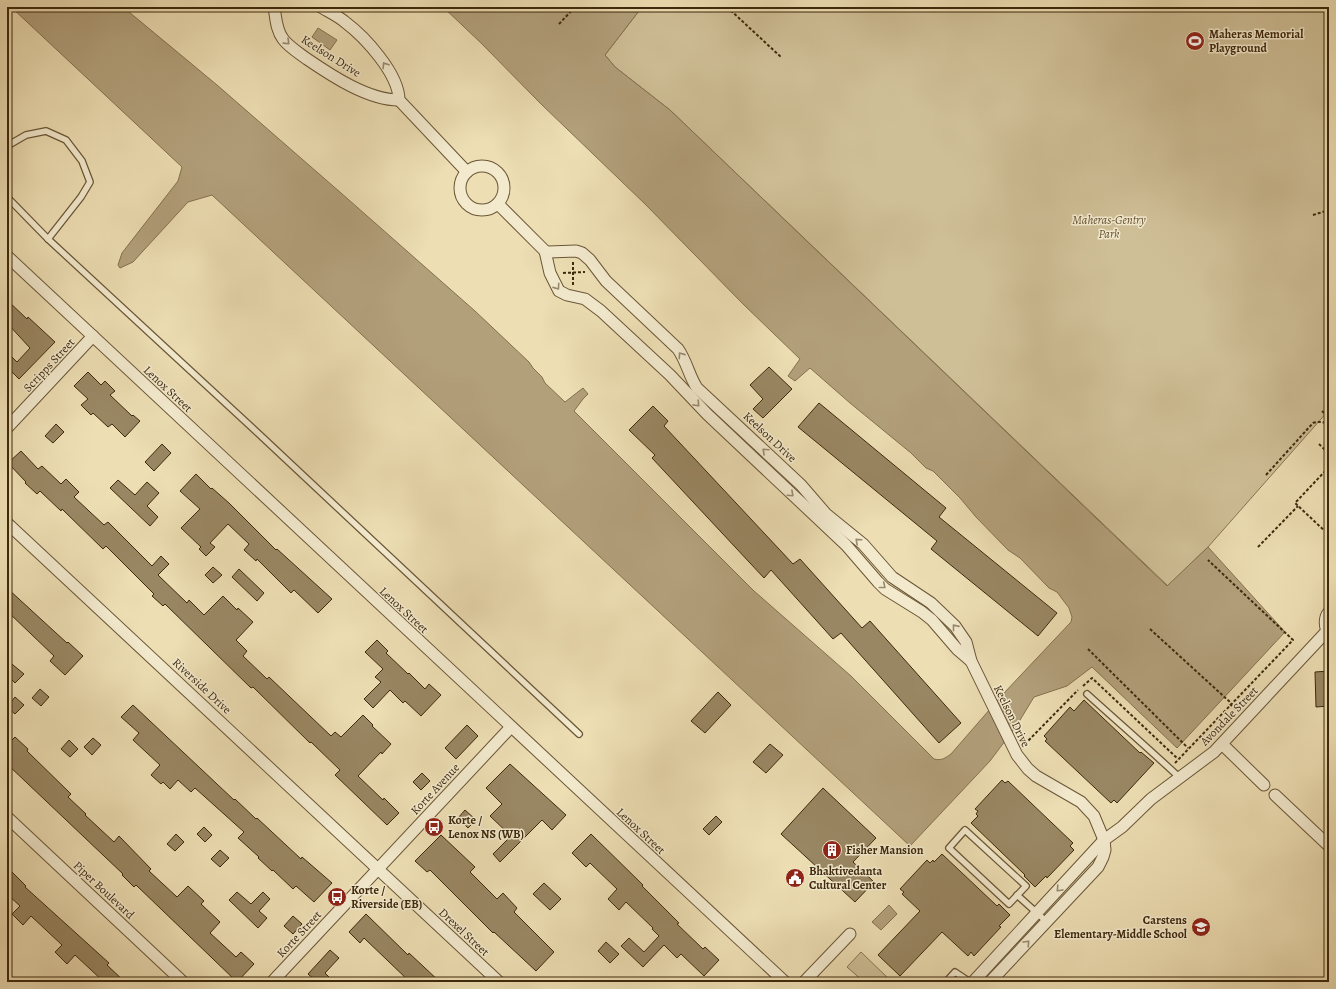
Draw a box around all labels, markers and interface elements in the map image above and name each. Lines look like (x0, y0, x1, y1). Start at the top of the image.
place label: Maheras Memorial Playground (1209, 26, 1304, 56)
sports icon: Maheras Memorial Playground (1184, 30, 1206, 52)
street label: Keelson Drive (298, 31, 364, 81)
one-way arrow (282, 38, 290, 45)
one-way arrow (382, 62, 389, 69)
park label: Maheras-Gentry Park (1072, 212, 1146, 242)
one-way arrow (552, 283, 559, 290)
street label: Scripps Street (20, 334, 78, 396)
one-way arrow (679, 352, 686, 359)
street label: Lenox Street (140, 362, 196, 416)
one-way arrow (693, 399, 700, 407)
street label: Keelson Drive (740, 408, 800, 466)
one-way arrow (762, 448, 770, 456)
one-way arrow (786, 489, 794, 497)
one-way arrow (856, 538, 863, 545)
one-way arrow (878, 582, 885, 589)
street label: Lenox Street (376, 583, 432, 637)
one-way arrow (952, 624, 959, 631)
street label: Riverside Drive (169, 655, 235, 717)
street label: Keelson Drive (990, 682, 1034, 750)
street label: Avondale Street (1196, 683, 1261, 750)
street label: Korte Avenue (407, 760, 463, 818)
street label: Lenox Street (613, 804, 669, 858)
place label: Korte / Lenox NS (WB) (448, 812, 524, 842)
bus stop icon: Korte / Lenox NS (WB) (423, 816, 445, 838)
building icon: Fisher Mansion (821, 839, 843, 861)
place label: Fisher Mansion (846, 842, 924, 858)
street label: Piper Boulevard (70, 858, 138, 923)
place label: Bhaktivedanta Cultural Center (809, 863, 886, 893)
public building icon: Bhaktivedanta Cultural Center (784, 867, 806, 889)
place label: Korte / Riverside (EB) (351, 882, 422, 912)
one-way arrow (1056, 884, 1064, 892)
bus stop icon: Korte / Riverside (EB) (326, 886, 348, 908)
street label: Drexel Street (435, 904, 493, 960)
street label: Korte Street (273, 907, 325, 961)
place label: Carstens Elementary-Middle School (1054, 912, 1188, 942)
school or university icon: Carstens Elementary-Middle School (1190, 916, 1212, 938)
one-way arrow (1022, 941, 1029, 948)

